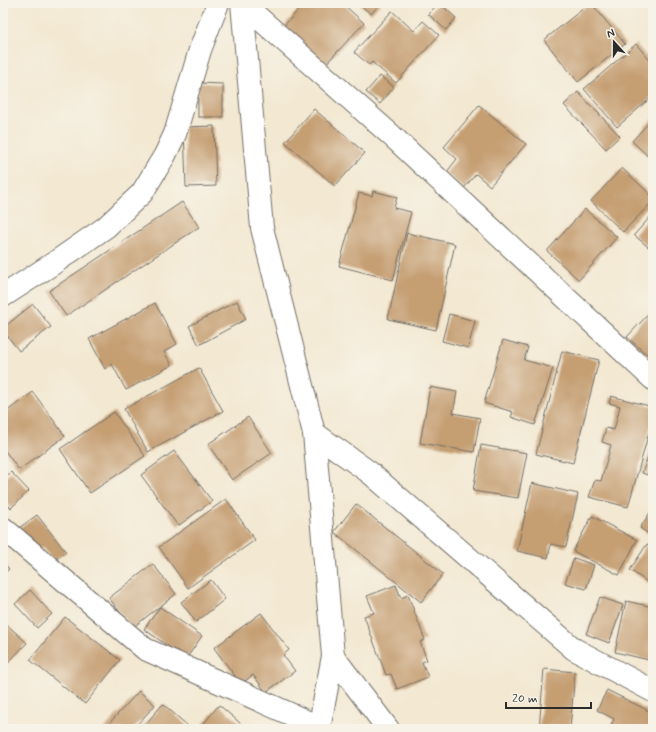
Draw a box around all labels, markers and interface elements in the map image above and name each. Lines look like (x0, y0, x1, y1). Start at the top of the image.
north arrow (594, 22, 634, 62)
text: N (605, 26, 617, 41)
scale bar (506, 684, 591, 710)
text: 20 m (512, 691, 538, 707)

